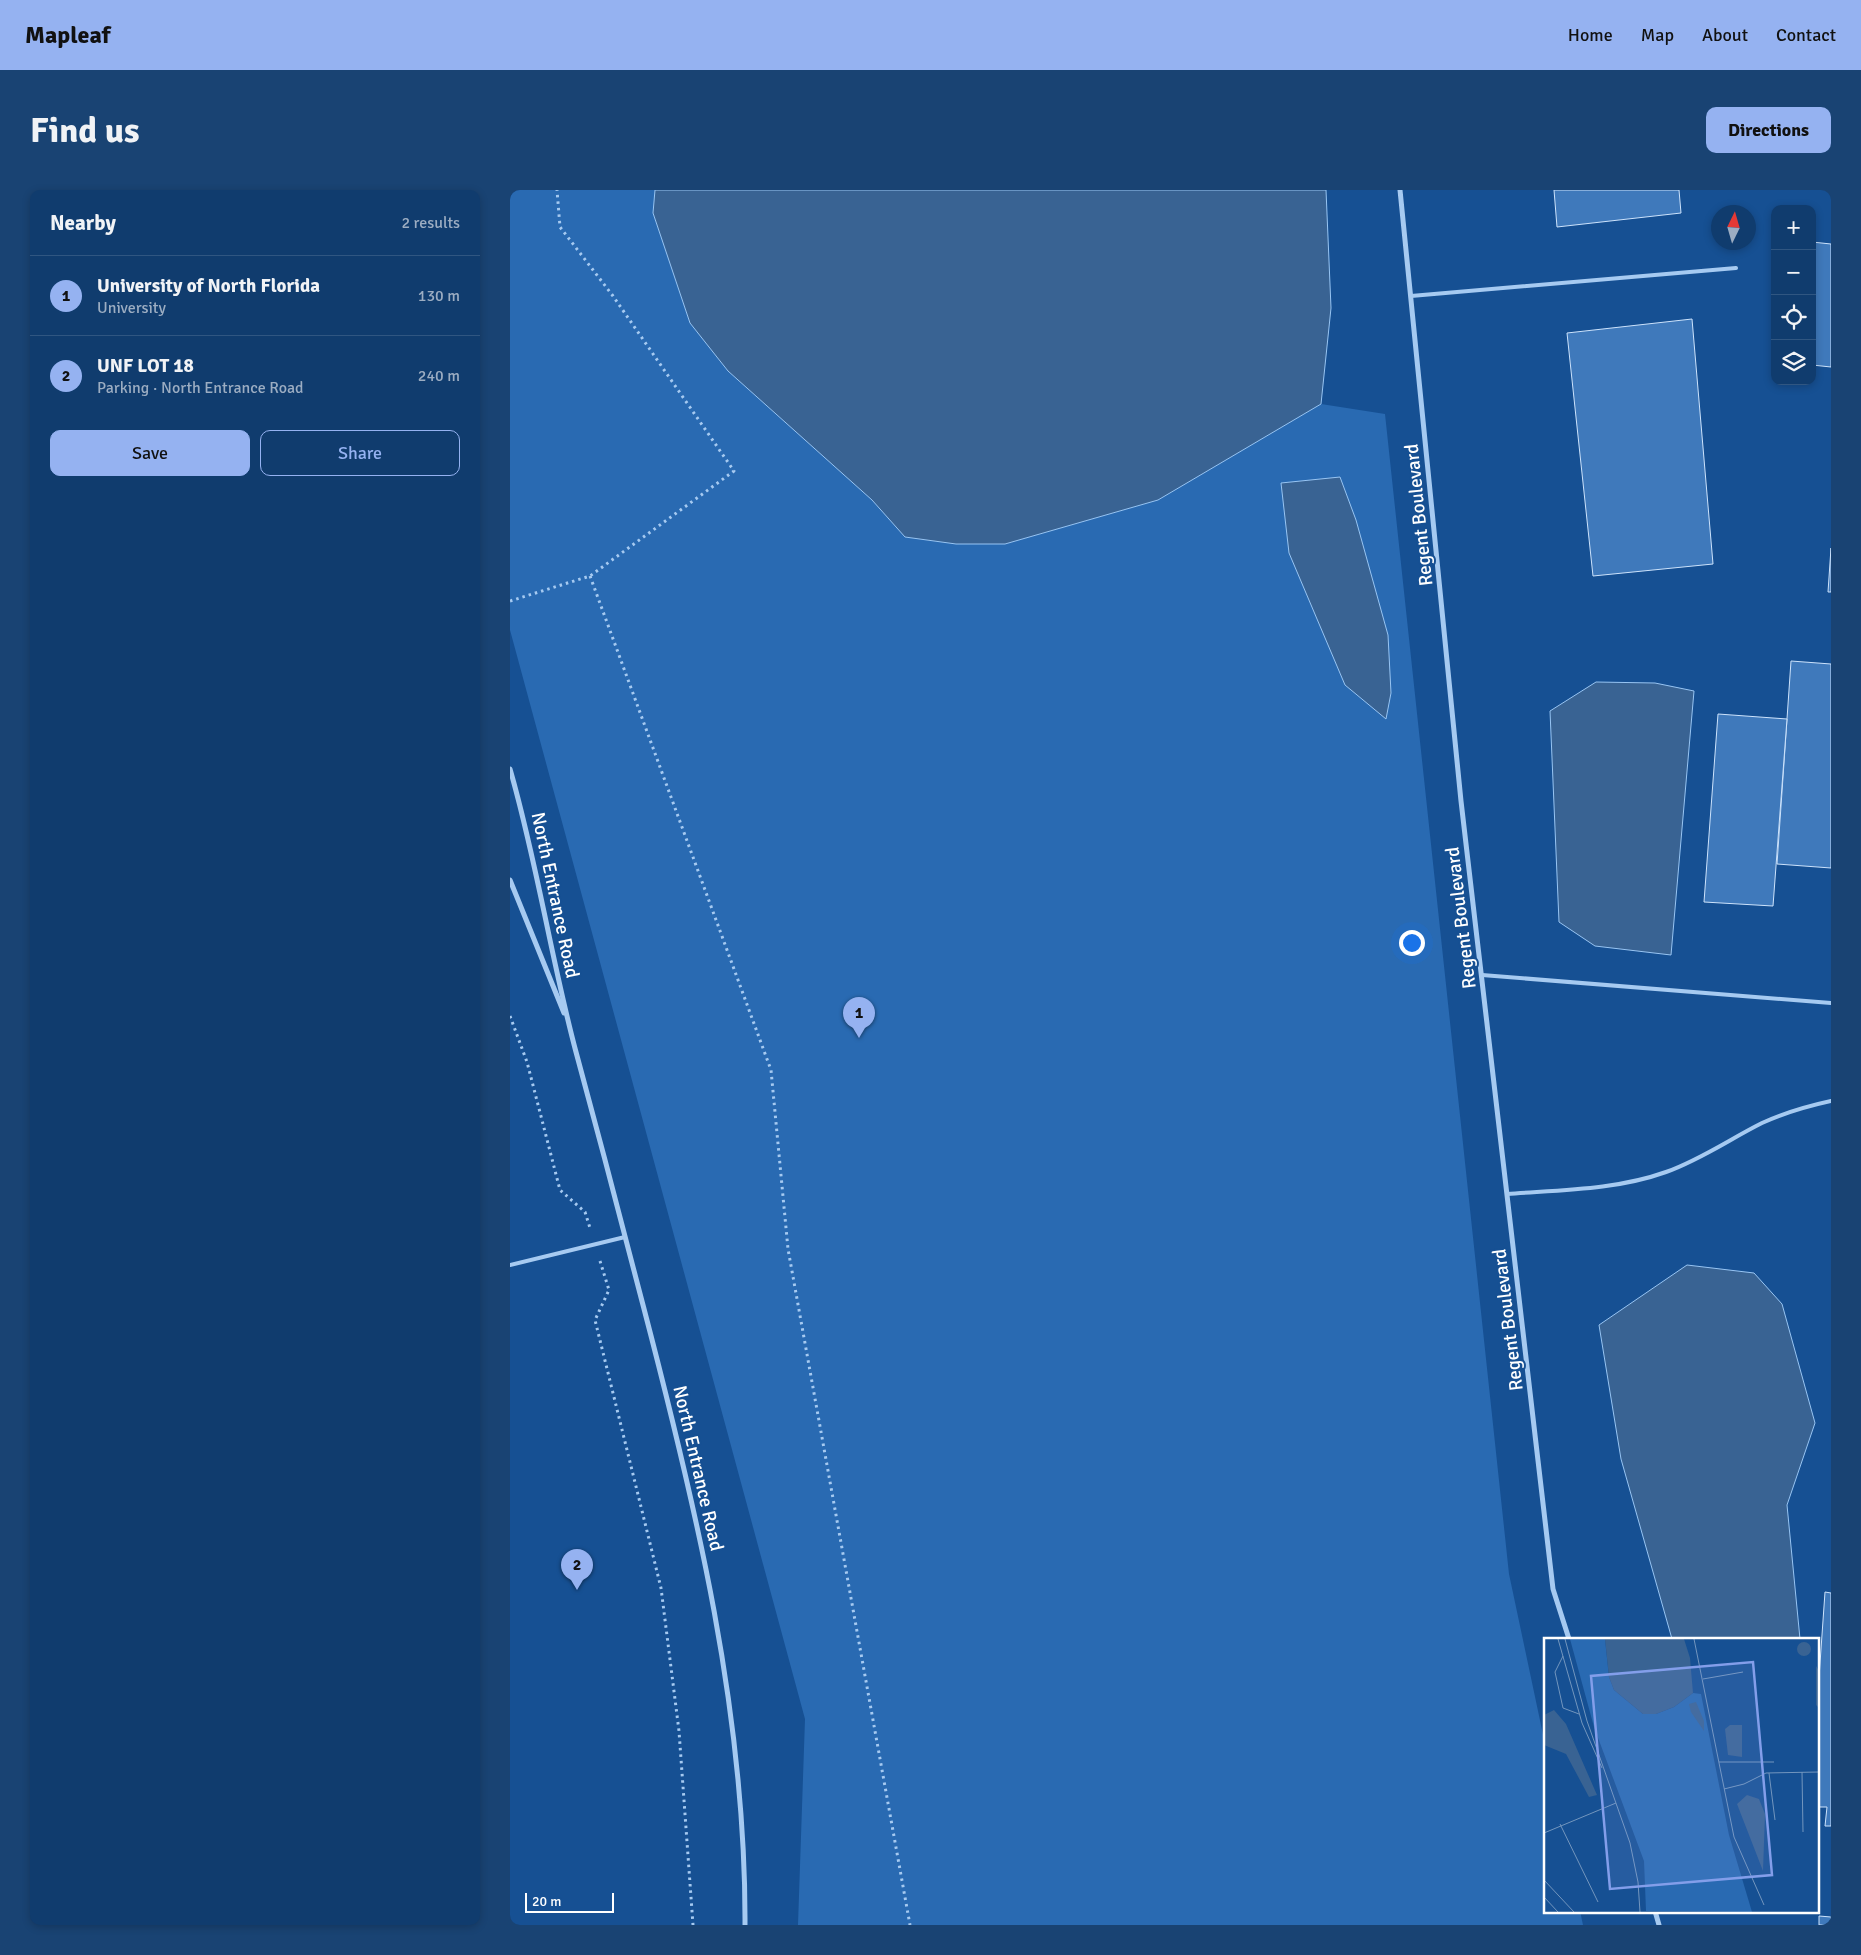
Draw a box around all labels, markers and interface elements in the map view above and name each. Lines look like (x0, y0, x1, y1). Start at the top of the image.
text: Mapleaf (25, 20, 110, 50)
text: Home (1568, 24, 1613, 46)
text: Map (1641, 24, 1674, 46)
text: About (1702, 24, 1748, 46)
text: Contact (1776, 24, 1836, 46)
button: Directions (1706, 107, 1831, 153)
text: Find us (30, 109, 140, 152)
north arrow (1711, 205, 1756, 250)
map controls (1771, 205, 1816, 385)
button: + (1771, 205, 1816, 250)
text: Nearby (50, 210, 116, 236)
text: 2 results (401, 213, 460, 233)
button: − (1771, 250, 1816, 295)
text: University of North Florida (97, 274, 320, 298)
text: 1 (62, 286, 70, 306)
text: 130 m (418, 286, 460, 306)
button: locate (1771, 295, 1816, 340)
text: University (97, 298, 166, 318)
button: layers (1771, 340, 1816, 385)
text: UNF LOT 18 (97, 354, 194, 378)
text: 2 (62, 366, 70, 386)
text: 240 m (418, 366, 460, 386)
text: Parking · North Entrance Road (97, 378, 304, 398)
button: Save (50, 430, 250, 476)
button: Share (260, 430, 460, 476)
street label: Regent Boulevard (1400, 443, 1438, 587)
street label: North Entrance Road (526, 810, 584, 980)
street label: Regent Boulevard (1440, 845, 1482, 990)
your location (1399, 930, 1425, 956)
pin: 1 (843, 997, 875, 1038)
street label: Regent Boulevard (1487, 1247, 1529, 1392)
street label: North Entrance Road (667, 1383, 729, 1553)
pin: 2 (561, 1549, 593, 1590)
inset map (1544, 1638, 1818, 1912)
scale bar (525, 1890, 614, 1913)
text: 20 m (532, 1893, 561, 1910)

